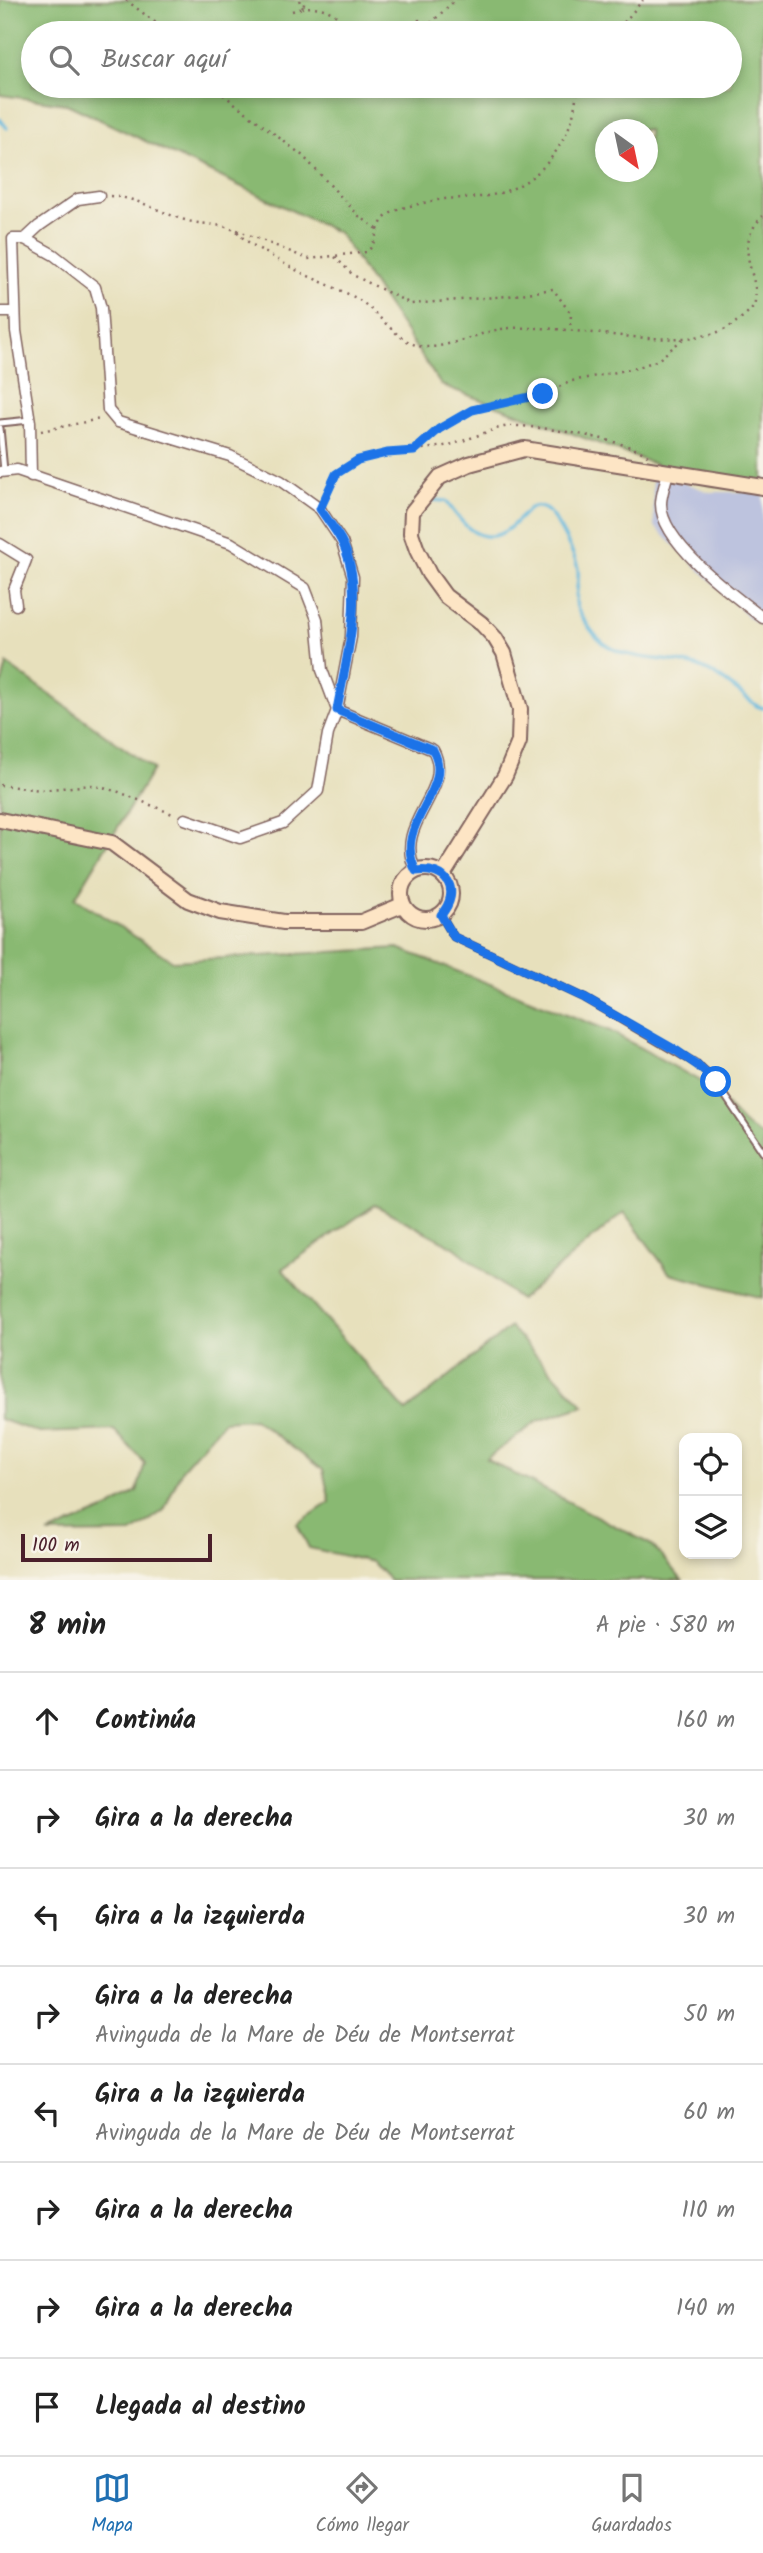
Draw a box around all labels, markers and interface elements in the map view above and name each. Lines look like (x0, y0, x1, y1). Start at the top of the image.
search box (21, 21, 742, 98)
text: Buscar aquí (101, 39, 227, 81)
icon: search (45, 41, 83, 79)
north arrow (595, 119, 658, 182)
route end (527, 378, 558, 409)
route start (700, 1066, 731, 1097)
map controls (679, 1433, 742, 1559)
button: locate (679, 1433, 742, 1496)
button: layers (679, 1496, 742, 1559)
scale bar (21, 1531, 212, 1563)
text: 100 m (32, 1531, 80, 1561)
text: 8 min (28, 1602, 106, 1650)
text: A pie · 580 m (596, 1608, 735, 1644)
text: Continúa (95, 1700, 196, 1742)
icon: ahead (28, 1702, 66, 1740)
text: 160 m (676, 1703, 735, 1739)
text: Gira a la derecha (95, 1798, 293, 1840)
icon: right (28, 1800, 66, 1838)
text: 30 m (683, 1801, 735, 1837)
text: Gira a la izquierda (95, 1896, 305, 1938)
icon: left (28, 1898, 66, 1936)
text: 30 m (683, 1899, 735, 1935)
text: Gira a la derecha (95, 1976, 293, 2018)
icon: right (28, 1996, 66, 2034)
text: 50 m (684, 1997, 735, 2033)
text: Avinguda de la Mare de Déu de Montserrat (95, 2018, 515, 2054)
text: Gira a la izquierda (95, 2074, 305, 2116)
icon: left (28, 2094, 66, 2132)
text: 60 m (683, 2095, 735, 2131)
text: Avinguda de la Mare de Déu de Montserrat (95, 2116, 515, 2152)
text: Gira a la derecha (95, 2190, 293, 2232)
icon: right (28, 2192, 66, 2230)
text: 110 m (682, 2193, 735, 2229)
text: Gira a la derecha (95, 2288, 293, 2330)
icon: right (28, 2290, 66, 2328)
text: 140 m (676, 2291, 735, 2327)
text: Llegada al destino (95, 2386, 306, 2428)
icon: arrive (28, 2388, 66, 2426)
tab: Mapa (91, 2469, 133, 2541)
tab: Cómo llegar (315, 2469, 409, 2541)
tab: Guardados (591, 2469, 672, 2541)

